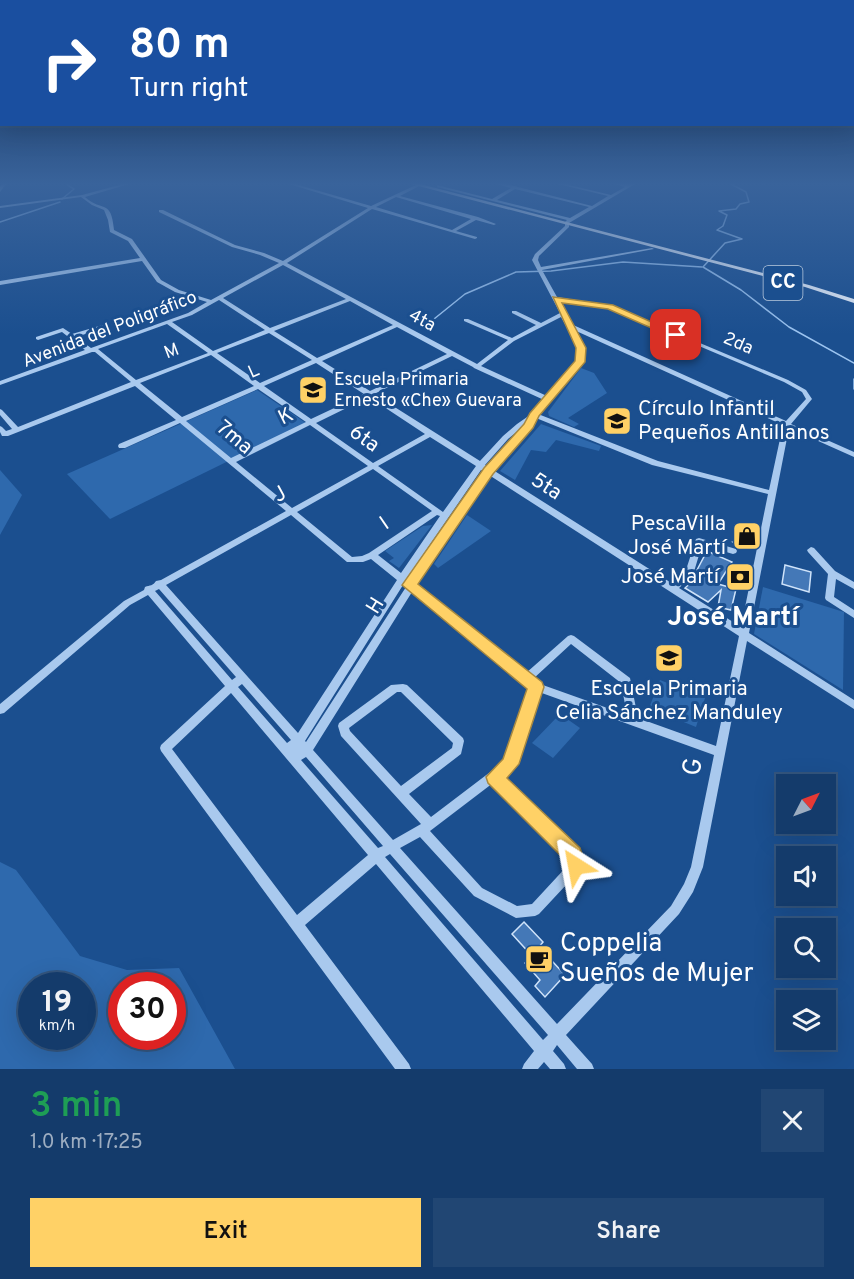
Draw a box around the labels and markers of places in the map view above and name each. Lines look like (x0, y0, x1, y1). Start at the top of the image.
pin (650, 309, 701, 360)
place label: Escuela Primaria Ernesto «Che» Guevara (334, 369, 522, 413)
school or university icon: Escuela Primaria Ernesto «Che» Guevara (297, 374, 329, 406)
place label: Círculo Infantil Pequeños Antillanos (638, 396, 830, 447)
school or university icon: Círculo Infantil Pequeños Antillanos (601, 405, 633, 437)
place label: PescaVilla José Martí (628, 511, 728, 562)
shop icon: PescaVilla José Martí (731, 520, 763, 552)
bank icon: José Martí (724, 561, 756, 593)
place label: José Martí (621, 564, 721, 591)
school or university icon: Escuela Primaria Celia Sánchez Manduley (653, 642, 685, 674)
place label: Escuela Primaria Celia Sánchez Manduley (555, 676, 783, 727)
place label: Coppelia Sueños de Mujer (560, 928, 754, 991)
cafe icon: Coppelia Sueños de Mujer (523, 943, 555, 975)

